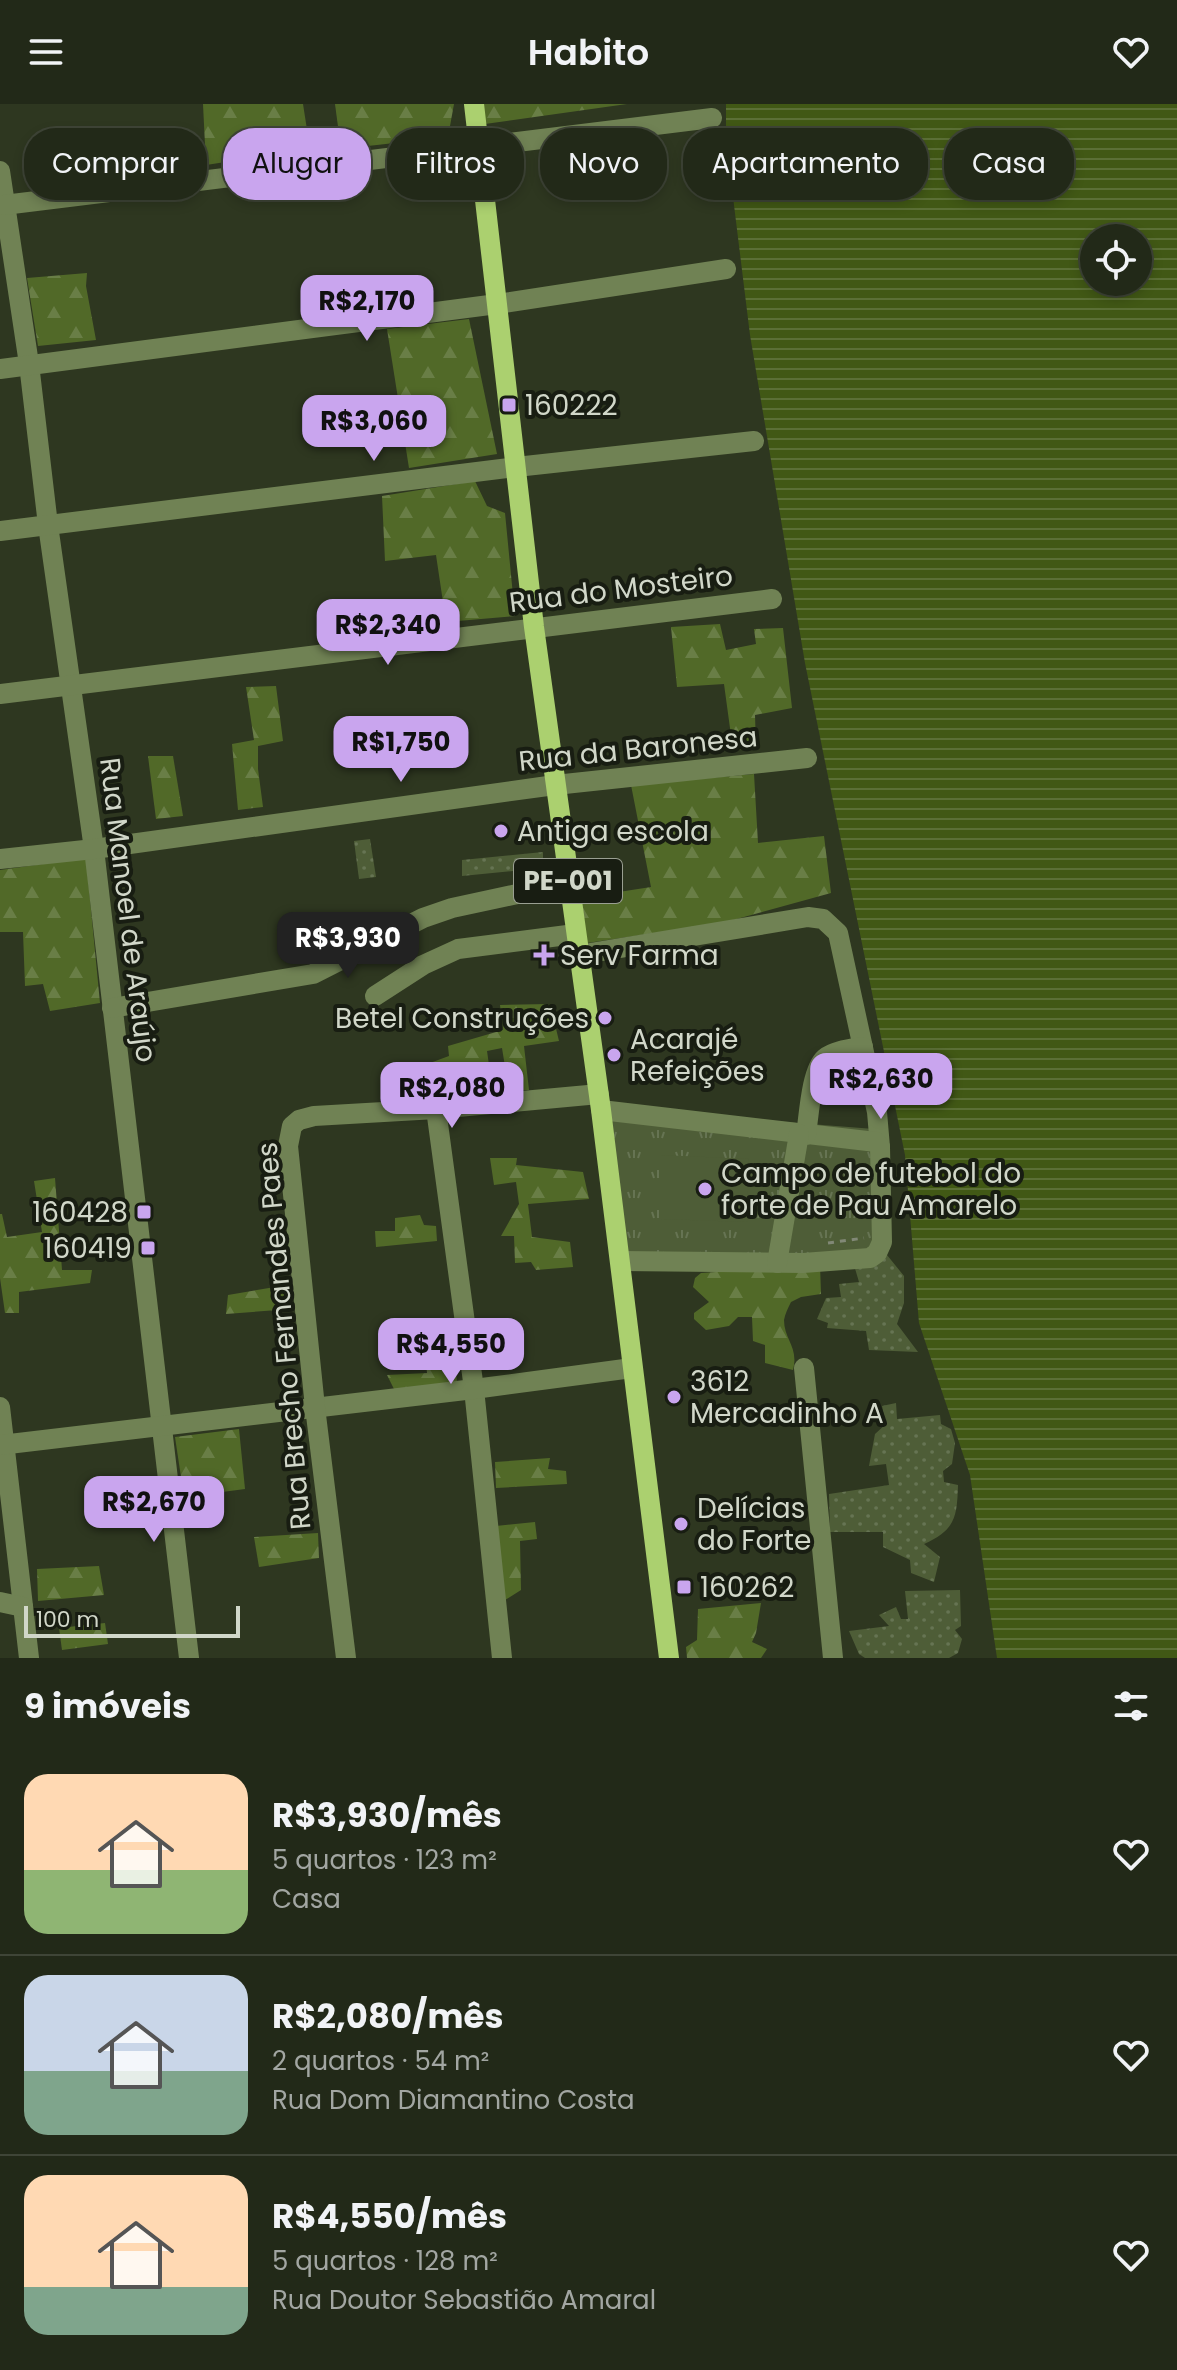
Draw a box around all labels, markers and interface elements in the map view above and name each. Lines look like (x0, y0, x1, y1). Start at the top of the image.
text: Habito (528, 27, 649, 78)
icon: menu (24, 30, 68, 74)
icon: heart (1109, 30, 1153, 74)
chip: Comprar (24, 128, 207, 200)
chip: Alugar (223, 128, 371, 200)
chip: Filtros (387, 128, 524, 200)
chip: Novo (540, 128, 667, 200)
chip: Apartamento (683, 128, 928, 200)
chip: Casa (944, 128, 1074, 200)
map controls (1080, 224, 1152, 296)
button: locate (1080, 224, 1152, 296)
pin: R$2,170 (293, 275, 441, 343)
text: R$2,170 (318, 283, 416, 319)
place label: 160222 (525, 386, 618, 425)
pin: R$3,060 (300, 395, 448, 463)
marker: 160222 (500, 396, 518, 414)
text: R$3,060 (320, 403, 428, 439)
street label: Rua do Mosteiro (507, 556, 735, 622)
pin: R$2,340 (314, 599, 462, 667)
text: R$2,340 (335, 607, 441, 643)
pin: R$1,750 (327, 716, 475, 784)
street label: Rua da Baronesa (517, 717, 759, 781)
text: R$1,750 (351, 724, 451, 760)
street label: Rua Manoel de Araújo (90, 755, 166, 1065)
place label: Antiga escola (517, 812, 709, 851)
marker: Antiga escola (492, 822, 510, 840)
road number: PE-001 (514, 859, 622, 903)
pin: R$3,930 (274, 912, 422, 980)
text: R$3,930 (295, 920, 401, 956)
place label: Serv Farma (560, 936, 719, 975)
marker: Serv Farma (535, 946, 553, 964)
place label: Betel Construções (335, 999, 589, 1038)
marker: Betel Construções (596, 1009, 614, 1027)
place label: Acarajé Refeições (630, 1020, 765, 1091)
marker: Acarajé Refeições (605, 1046, 623, 1064)
pin: R$2,630 (807, 1053, 955, 1121)
text: R$2,630 (828, 1061, 934, 1097)
pin: R$2,080 (378, 1062, 526, 1130)
text: R$2,080 (398, 1070, 506, 1106)
street label: Rua Brecho Fernandes Paes (248, 1141, 320, 1531)
place label: Campo de futebol do forte de Pau Amarelo (721, 1154, 1021, 1225)
marker: Campo de futebol do forte de Pau Amarelo (696, 1180, 714, 1198)
place label: 160428 (32, 1193, 128, 1232)
marker: 160428 (135, 1203, 153, 1221)
place label: 160419 (43, 1229, 132, 1268)
marker: 160419 (139, 1239, 157, 1257)
pin: R$4,550 (377, 1318, 525, 1386)
text: R$4,550 (396, 1326, 506, 1362)
place label: 3612 Mercadinho A (690, 1362, 884, 1433)
marker: 3612 Mercadinho A (665, 1388, 683, 1406)
pin: R$2,670 (80, 1476, 228, 1544)
text: R$2,670 (102, 1484, 206, 1520)
place label: Delícias do Forte (697, 1489, 811, 1560)
marker: Delícias do Forte (672, 1515, 690, 1533)
place label: 160262 (700, 1568, 794, 1607)
marker: 160262 (675, 1578, 693, 1596)
scale bar (24, 1602, 240, 1638)
text: 100 m (36, 1604, 99, 1635)
text: 9 imóveis (24, 1682, 191, 1730)
icon: filters (1109, 1684, 1153, 1728)
text: R$3,930/mês (272, 1791, 502, 1839)
icon: home (88, 1806, 184, 1902)
icon: heart (1109, 1832, 1153, 1876)
text: 5 quartos · 123 m² (272, 1842, 497, 1878)
text: Casa (272, 1881, 341, 1917)
text: R$2,080/mês (272, 1992, 503, 2040)
icon: home (88, 2007, 184, 2103)
icon: heart (1109, 2033, 1153, 2077)
text: 2 quartos · 54 m² (272, 2043, 489, 2079)
text: Rua Dom Diamantino Costa (272, 2082, 634, 2118)
text: R$4,550/mês (272, 2192, 507, 2240)
icon: home (88, 2207, 184, 2303)
icon: heart (1109, 2233, 1153, 2277)
text: 5 quartos · 128 m² (272, 2243, 498, 2279)
text: Rua Doutor Sebastião Amaral (272, 2282, 656, 2318)

